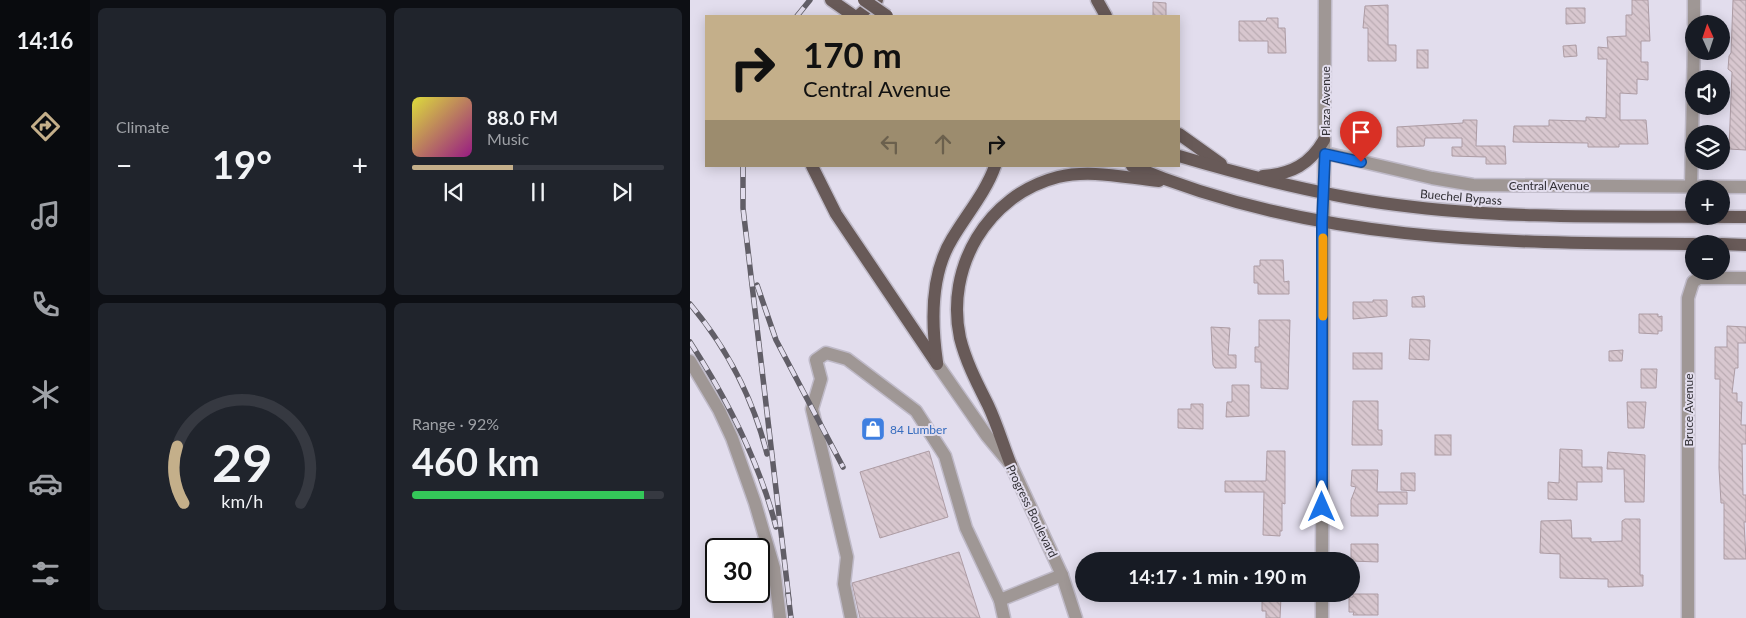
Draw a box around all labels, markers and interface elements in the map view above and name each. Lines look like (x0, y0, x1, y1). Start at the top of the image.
north arrow (1685, 15, 1730, 60)
map controls (1685, 15, 1730, 280)
text: 14:16 (17, 27, 73, 54)
text: 170 m (803, 33, 902, 75)
icon: right (720, 35, 785, 100)
street label: Plaza Avenue (1318, 66, 1333, 136)
button: sound (1685, 70, 1730, 115)
text: Central Avenue (803, 75, 951, 102)
text: 88.0 FM (487, 106, 558, 129)
icon: directions (28, 109, 63, 144)
pin (1340, 111, 1382, 162)
text: Climate (116, 117, 169, 136)
icon: arrive (1347, 118, 1375, 146)
button: layers (1685, 125, 1730, 170)
text: Music (487, 129, 529, 148)
icon: left (876, 130, 904, 158)
icon: ahead (929, 130, 957, 158)
icon: right (982, 130, 1010, 158)
text: 19° (212, 141, 272, 187)
text: − (116, 148, 132, 182)
text: + (352, 148, 368, 182)
icon: previous (440, 178, 468, 206)
icon: pause (524, 178, 552, 206)
icon: next (608, 178, 636, 206)
street label: Central Avenue (1509, 178, 1589, 193)
button: + (1685, 180, 1730, 225)
street label: Buechel Bypass (1419, 186, 1503, 208)
icon: music (28, 198, 63, 233)
button: − (1685, 235, 1730, 280)
icon: phone (28, 287, 63, 322)
street label: Bruce Avenue (1681, 373, 1696, 447)
icon: climate (28, 377, 63, 412)
text: Range · 92% (412, 414, 499, 433)
shop icon: 84 Lumber (860, 416, 886, 442)
place label: 84 Lumber (890, 422, 947, 437)
text: 29 (212, 431, 272, 493)
text: 460 km (412, 438, 540, 484)
street label: Progress Boulevard (1003, 462, 1061, 560)
icon: car (28, 466, 63, 501)
position arrow (1295, 480, 1347, 532)
text: km/h (221, 490, 263, 512)
speed limit sign: 30 (705, 538, 770, 603)
icon: filters (28, 556, 63, 591)
text: 14:17 · 1 min · 190 m (1128, 565, 1307, 588)

